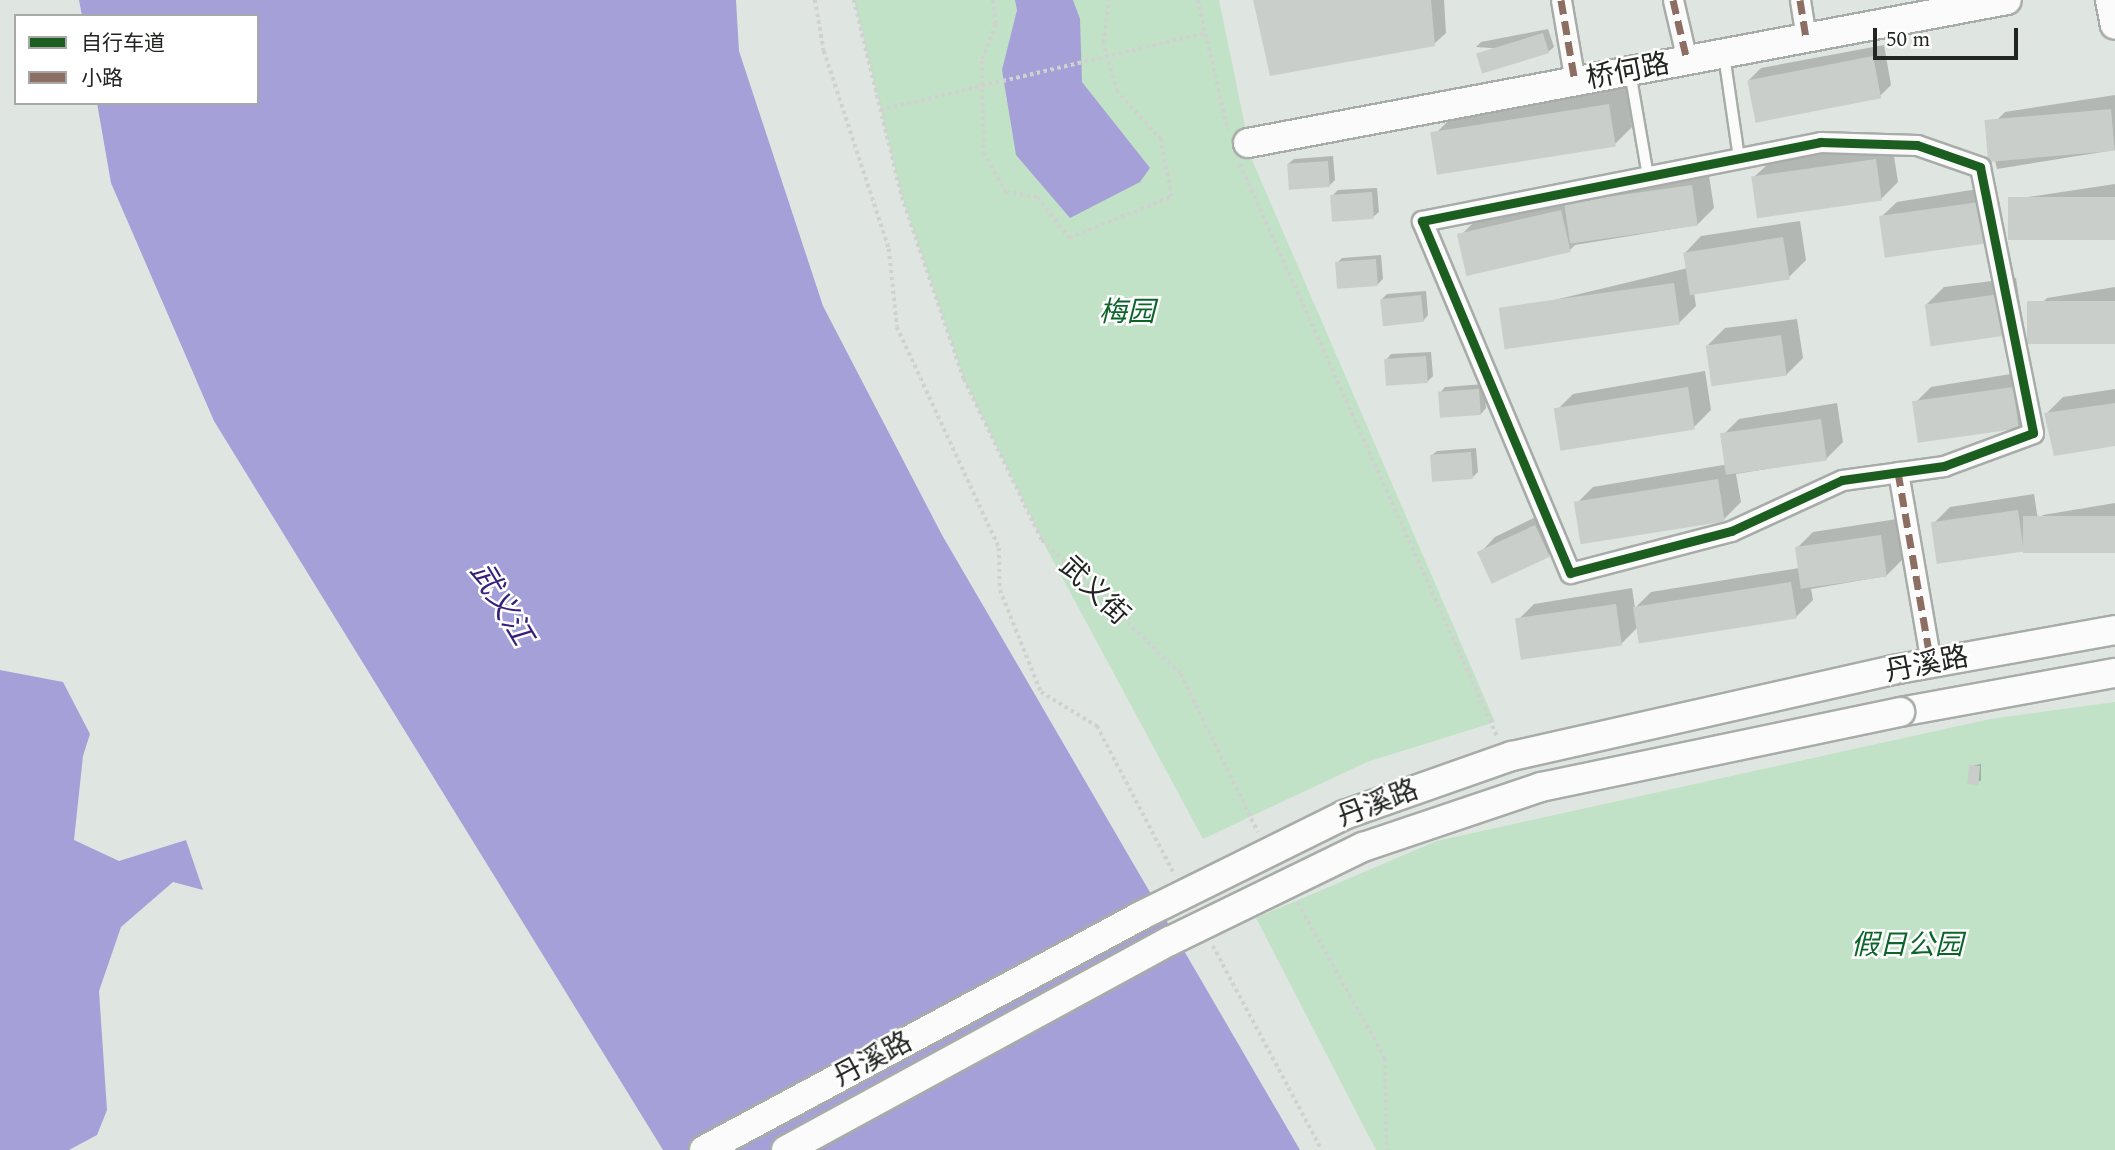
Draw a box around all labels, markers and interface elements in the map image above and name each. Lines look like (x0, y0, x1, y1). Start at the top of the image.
legend (14, 14, 259, 105)
scale bar (1877, 14, 2022, 58)
text: 50 m (1886, 24, 1930, 56)
text: 自行车道 (81, 28, 165, 60)
street label: 桥何路 (1584, 47, 1672, 97)
text: 小路 (81, 63, 123, 95)
park label: 梅园 (1099, 296, 1155, 330)
street label: 武义街 (1052, 550, 1136, 632)
water label: 武义江 (462, 556, 540, 652)
street label: 丹溪路 (1883, 640, 1971, 690)
street label: 丹溪路 (1333, 773, 1423, 835)
park label: 假日公园 (1851, 929, 1963, 963)
street label: 丹溪路 (828, 1025, 918, 1095)

